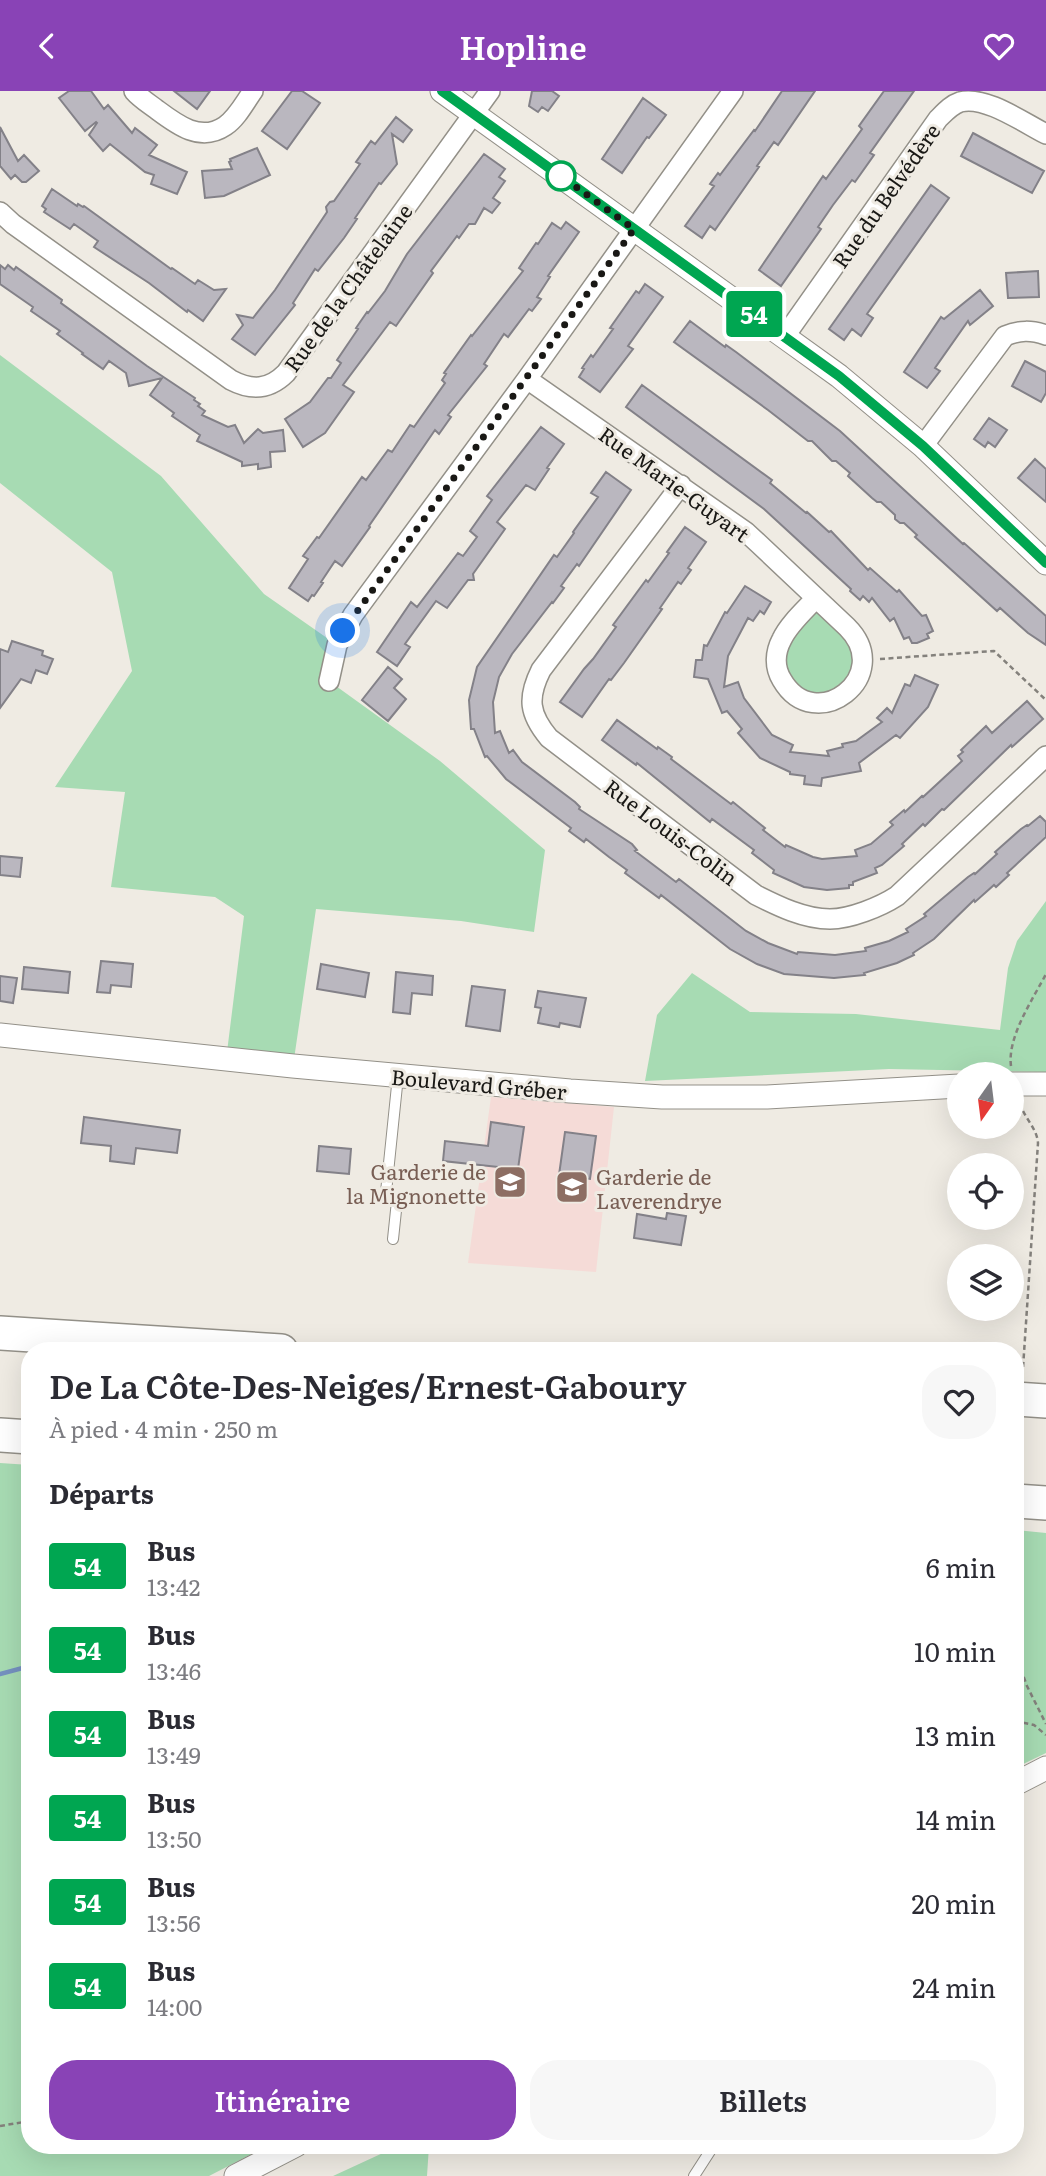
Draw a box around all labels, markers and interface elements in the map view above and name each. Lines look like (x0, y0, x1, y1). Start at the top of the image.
text: Hopline (459, 22, 587, 70)
icon: back (28, 27, 66, 65)
icon: heart (980, 27, 1018, 65)
street label: Rue du Belvédère (823, 116, 947, 274)
unlabelled marker (546, 161, 576, 191)
street label: Rue de la Châtelaine (275, 196, 419, 377)
line badge: 54 (722, 291, 786, 337)
text: 54 (740, 296, 768, 331)
street label: Rue Marie-Guyart (593, 418, 757, 549)
your location (325, 613, 360, 648)
street label: Rue Louis-Colin (599, 770, 745, 892)
street label: Boulevard Gréber (390, 1060, 568, 1106)
north arrow (947, 1062, 1024, 1139)
map controls (947, 1062, 1024, 1321)
button: locate (947, 1153, 1024, 1230)
place label: Garderie de la Mignonette (346, 1155, 486, 1210)
place label: Garderie de Laverendrye (596, 1160, 722, 1215)
school or university icon: Garderie de la Mignonette (491, 1163, 529, 1201)
school or university icon: Garderie de Laverendrye (553, 1168, 591, 1206)
button: layers (947, 1244, 1024, 1321)
text: De La Côte-Des-Neiges/Ernest-Gaboury (49, 1360, 687, 1409)
button: heart (922, 1365, 996, 1439)
text: À pied · 4 min · 250 m (49, 1411, 278, 1445)
text: Départs (49, 1473, 154, 1512)
text: Bus (147, 1530, 195, 1569)
text: 6 min (926, 1547, 996, 1586)
text: 54 (74, 1548, 101, 1583)
text: 13:42 (147, 1569, 200, 1603)
text: Bus (147, 1614, 195, 1653)
text: 10 min (914, 1631, 996, 1670)
text: 54 (74, 1632, 101, 1667)
text: 13:46 (147, 1653, 201, 1687)
text: Bus (147, 1698, 195, 1737)
text: 13 min (915, 1715, 996, 1754)
text: 54 (74, 1716, 101, 1751)
text: 13:49 (147, 1737, 201, 1771)
text: Bus (147, 1782, 195, 1821)
text: 14 min (916, 1799, 996, 1838)
text: 54 (74, 1800, 101, 1835)
text: 13:50 (147, 1821, 201, 1855)
text: Bus (147, 1866, 195, 1905)
text: 20 min (911, 1883, 996, 1922)
text: 54 (74, 1884, 101, 1919)
text: 13:56 (147, 1905, 201, 1939)
text: Bus (147, 1950, 195, 1989)
text: 24 min (912, 1967, 996, 2006)
text: 54 (74, 1968, 101, 2003)
text: 14:00 (147, 1989, 202, 2023)
button: Itinéraire (49, 2060, 516, 2140)
button: Billets (530, 2060, 996, 2140)

